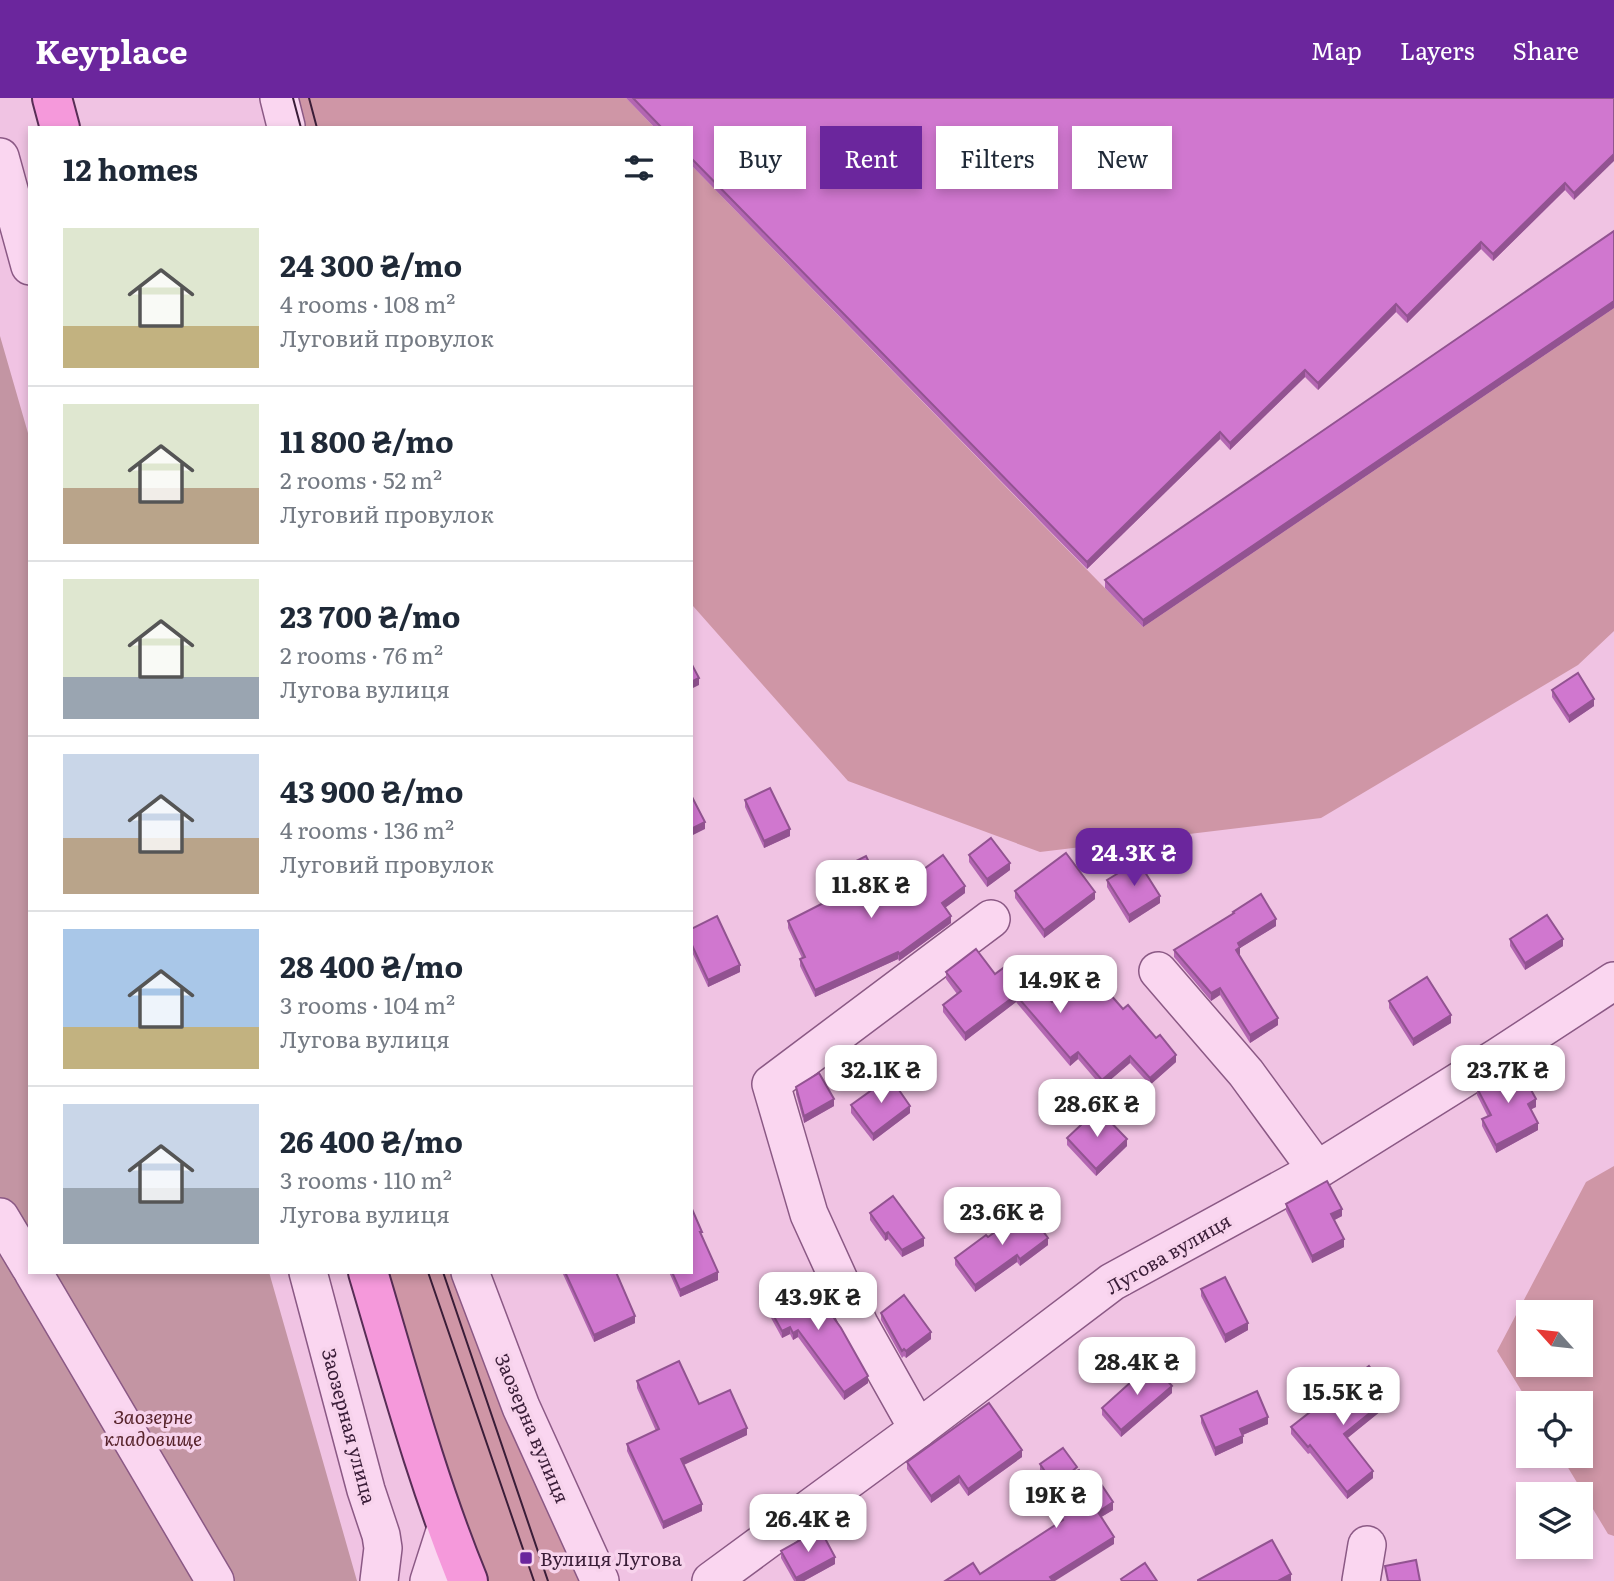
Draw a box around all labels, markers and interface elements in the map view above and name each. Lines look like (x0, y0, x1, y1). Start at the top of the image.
text: Keyplace (35, 25, 188, 74)
text: Map (1311, 32, 1362, 67)
text: Layers (1400, 32, 1474, 67)
text: Share (1512, 32, 1579, 67)
chip: Buy (714, 126, 806, 189)
chip: Rent (820, 126, 922, 189)
chip: Filters (936, 126, 1058, 189)
chip: New (1072, 126, 1172, 189)
text: 12 homes (63, 146, 198, 190)
icon: filters (620, 149, 658, 187)
text: 24 300 ₴/mo (280, 242, 462, 286)
icon: home (119, 256, 203, 340)
text: 4 rooms · 108 m² (280, 286, 455, 320)
text: Луговий провулок (280, 320, 494, 354)
text: 11 800 ₴/mo (280, 418, 454, 462)
icon: home (119, 432, 203, 516)
text: 2 rooms · 52 m² (280, 462, 442, 496)
text: Луговий провулок (280, 496, 494, 530)
text: 23 700 ₴/mo (280, 593, 460, 637)
icon: home (119, 607, 203, 691)
text: 2 rooms · 76 m² (280, 637, 443, 671)
text: Лугова вулиця (280, 671, 450, 705)
text: 43 900 ₴/mo (280, 768, 463, 812)
icon: home (119, 782, 203, 866)
text: 4 rooms · 136 m² (280, 812, 454, 846)
pin: 24.3K ₴ (1069, 828, 1199, 888)
text: 24.3K ₴ (1091, 834, 1177, 868)
text: Луговий провулок (280, 846, 494, 880)
pin: 11.8K ₴ (806, 860, 936, 920)
text: 11.8K ₴ (832, 866, 910, 900)
text: 28 400 ₴/mo (280, 943, 463, 987)
pin: 14.9K ₴ (995, 956, 1125, 1015)
icon: home (119, 957, 203, 1041)
text: 14.9K ₴ (1019, 961, 1101, 995)
text: 3 rooms · 104 m² (280, 987, 455, 1021)
text: Лугова вулиця (280, 1021, 450, 1055)
pin: 32.1K ₴ (816, 1046, 946, 1105)
pin: 23.7K ₴ (1443, 1046, 1573, 1105)
text: 32.1K ₴ (841, 1051, 921, 1085)
text: 23.7K ₴ (1467, 1051, 1549, 1085)
pin: 28.6K ₴ (1032, 1080, 1162, 1139)
text: 28.6K ₴ (1054, 1085, 1140, 1119)
text: 26 400 ₴/mo (280, 1118, 463, 1162)
icon: home (119, 1132, 203, 1216)
text: 3 rooms · 110 m² (280, 1162, 452, 1196)
pin: 23.6K ₴ (937, 1188, 1067, 1247)
text: 23.6K ₴ (960, 1193, 1044, 1227)
text: Лугова вулиця (280, 1196, 450, 1230)
street label: Лугова вулиця (1100, 1206, 1236, 1300)
pin: 43.9K ₴ (753, 1272, 883, 1332)
text: 43.9K ₴ (775, 1278, 861, 1312)
north arrow (1516, 1300, 1592, 1377)
map controls (1516, 1300, 1593, 1559)
pin: 28.4K ₴ (1072, 1338, 1202, 1397)
text: 28.4K ₴ (1094, 1343, 1180, 1377)
street label: Заозерная улица (316, 1345, 384, 1508)
street label: Заозерна вулиця (489, 1349, 577, 1507)
pin: 15.5K ₴ (1278, 1368, 1408, 1427)
text: 15.5K ₴ (1303, 1373, 1383, 1407)
button: locate (1516, 1391, 1593, 1468)
park label: Заозерне кладовище (104, 1402, 202, 1452)
pin: 19K ₴ (1007, 1470, 1105, 1530)
text: 19K ₴ (1025, 1476, 1087, 1510)
button: layers (1516, 1482, 1593, 1559)
pin: 26.4K ₴ (743, 1494, 873, 1554)
text: 26.4K ₴ (766, 1500, 851, 1534)
place label: Вулиця Лугова (540, 1544, 683, 1572)
marker: Вулиця Лугова (518, 1550, 534, 1566)

